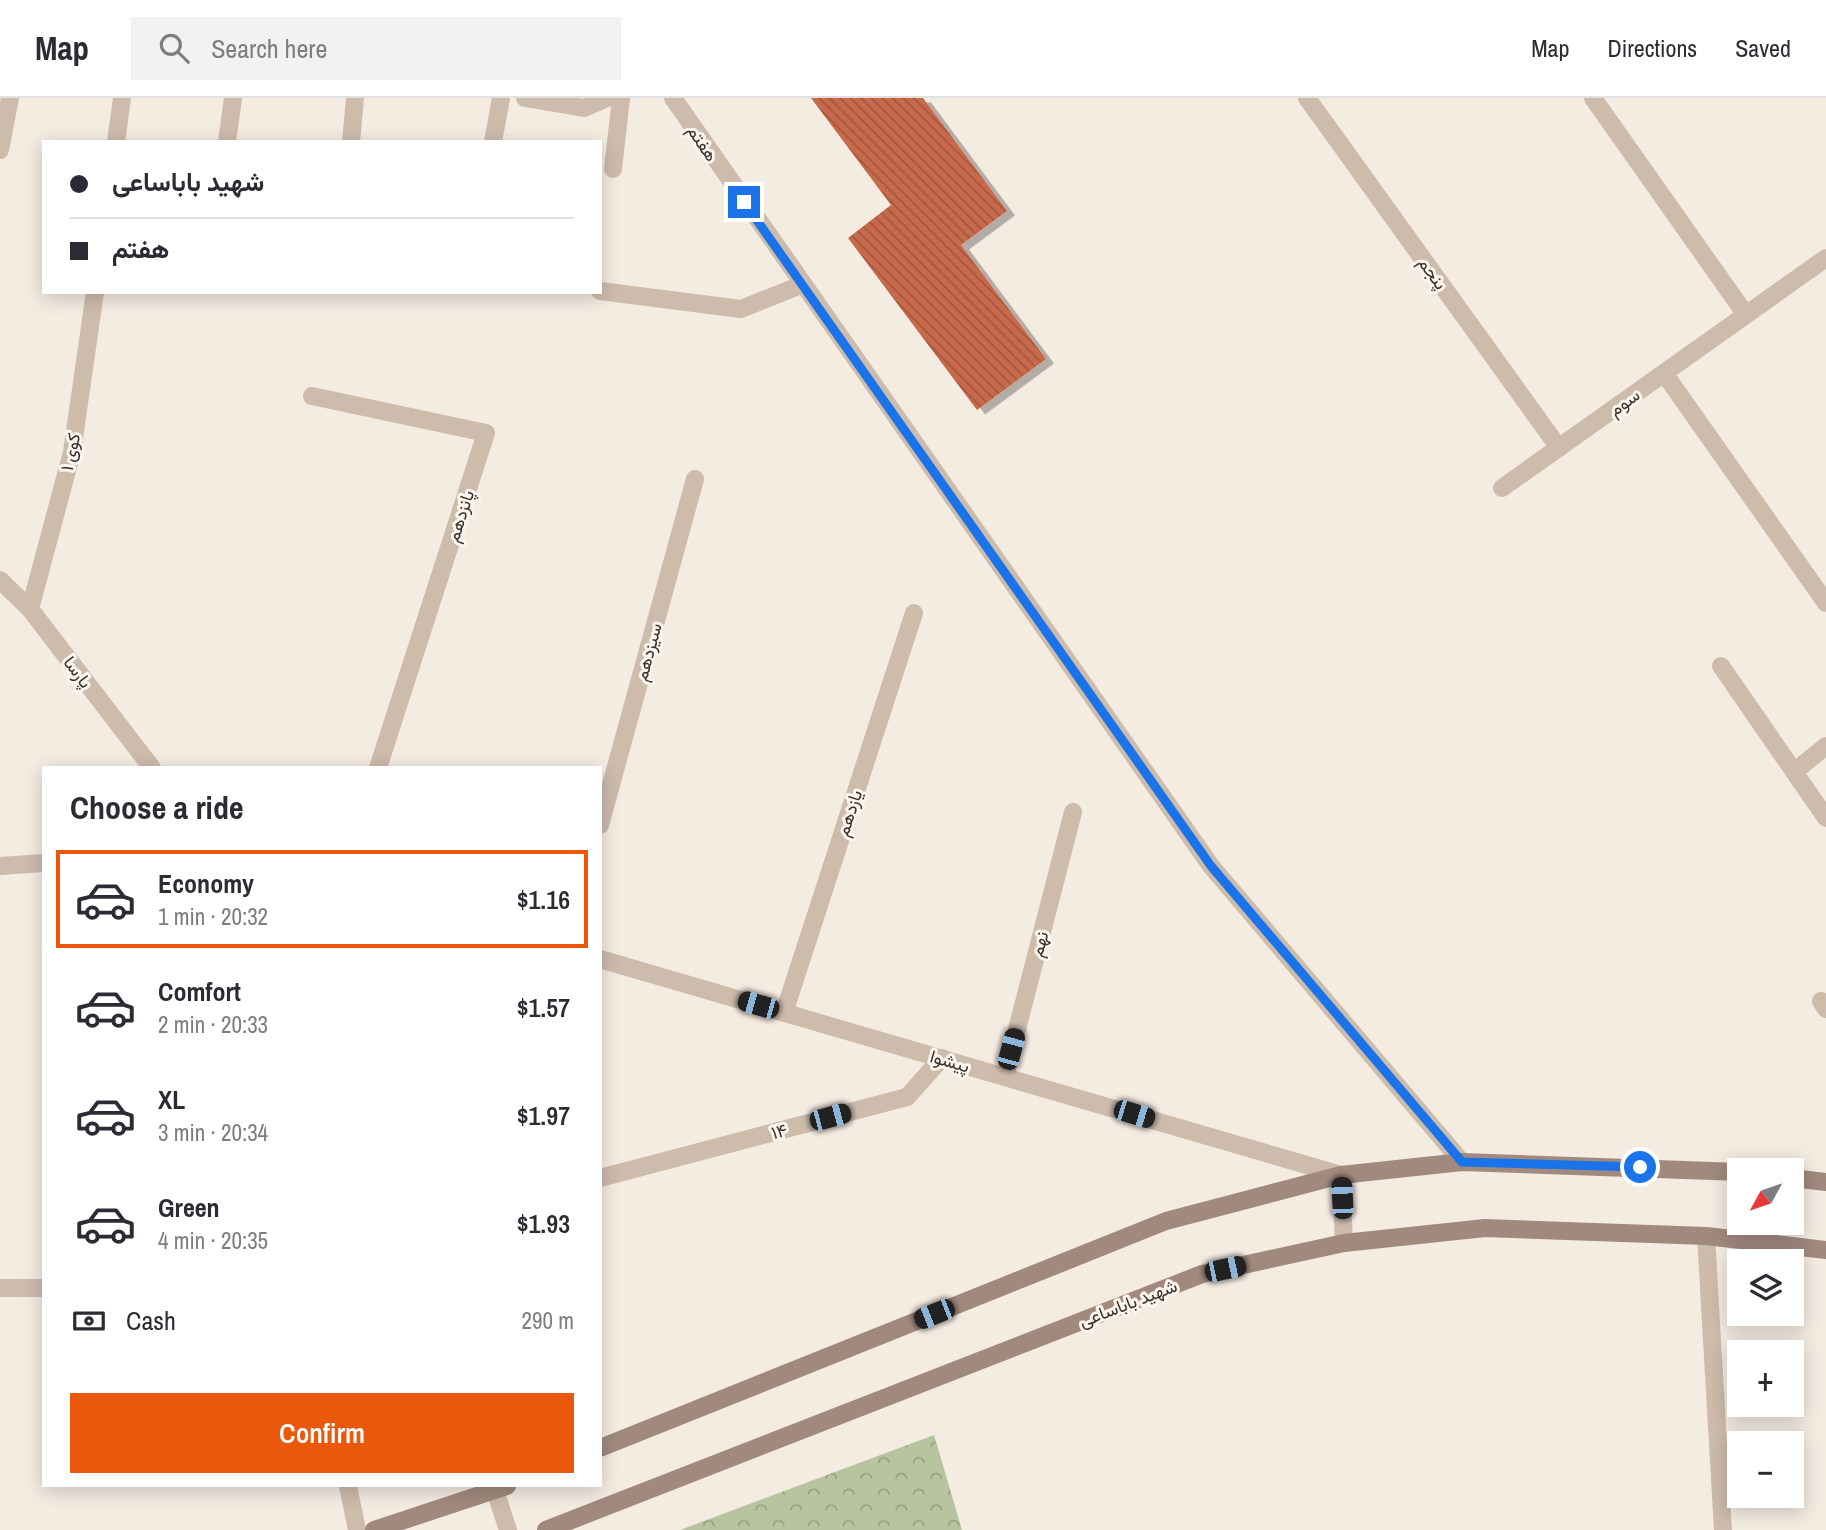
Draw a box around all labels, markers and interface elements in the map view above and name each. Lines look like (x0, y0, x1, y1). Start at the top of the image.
search box (131, 17, 621, 80)
text: Map (35, 26, 89, 70)
icon: search (155, 29, 193, 67)
text: Search here (211, 31, 327, 66)
text: Map (1531, 32, 1569, 64)
text: Directions (1607, 32, 1697, 64)
text: Saved (1735, 32, 1791, 64)
street label: هفتم (682, 120, 724, 166)
text: شهید باباساعی (112, 164, 264, 199)
route end (728, 186, 760, 218)
text: هفتم (112, 231, 169, 266)
street label: پنجم (1412, 251, 1454, 295)
street label: سوم (1603, 382, 1645, 422)
street label: کوی ۱ (54, 431, 86, 473)
street label: پانزدهم (440, 487, 480, 545)
street label: سیزدهم (628, 620, 668, 684)
street label: پارسا (58, 651, 98, 693)
text: Choose a ride (70, 786, 244, 829)
street label: یازدهم (830, 786, 868, 840)
text: Economy (158, 866, 254, 901)
icon: car (74, 868, 137, 931)
text: $1.16 (517, 882, 570, 917)
text: 1 min · 20:32 (158, 901, 268, 932)
street label: نهم (1024, 928, 1054, 960)
text: Comfort (158, 974, 241, 1009)
icon: car (74, 976, 137, 1039)
car (735, 989, 782, 1021)
text: $1.57 (517, 990, 570, 1025)
text: 2 min · 20:33 (158, 1009, 268, 1040)
car (996, 1026, 1027, 1072)
street label: پیشوا (927, 1043, 973, 1079)
text: XL (158, 1082, 185, 1117)
icon: car (74, 1084, 137, 1147)
text: $1.97 (517, 1098, 570, 1133)
car (1111, 1098, 1158, 1130)
car (807, 1101, 854, 1133)
text: 3 min · 20:34 (158, 1117, 268, 1148)
street label: ۱۴ (768, 1117, 790, 1145)
route start (1624, 1151, 1656, 1183)
north arrow (1727, 1158, 1804, 1236)
map controls (1727, 1158, 1804, 1508)
car (1331, 1176, 1354, 1220)
text: Green (158, 1190, 220, 1225)
icon: car (74, 1192, 137, 1255)
text: $1.93 (517, 1206, 570, 1241)
text: 4 min · 20:35 (158, 1225, 268, 1256)
button: layers (1727, 1249, 1804, 1326)
car (1203, 1254, 1248, 1284)
street label: شهید باباساعی (1075, 1273, 1181, 1333)
car (911, 1296, 958, 1332)
icon: cash (70, 1302, 108, 1340)
text: Cash (126, 1303, 176, 1338)
text: 290 m (522, 1305, 574, 1336)
button: + (1727, 1340, 1804, 1417)
button: Confirm (70, 1393, 574, 1473)
button: − (1727, 1431, 1804, 1508)

